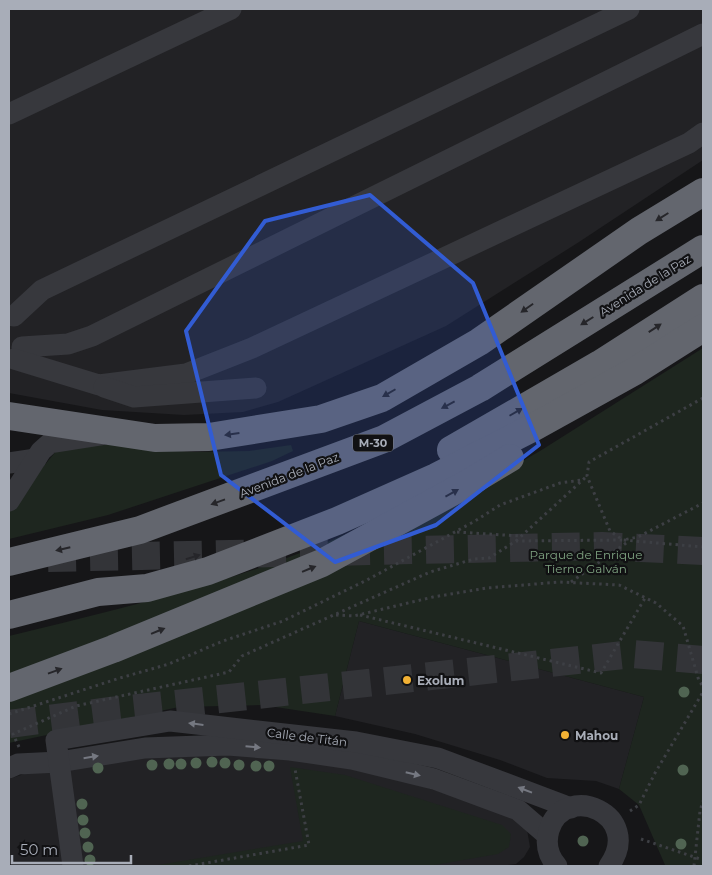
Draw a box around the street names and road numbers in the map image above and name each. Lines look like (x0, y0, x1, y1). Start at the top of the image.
street label: Avenida de la Paz (596, 251, 694, 319)
road number: M-30 (353, 434, 393, 452)
street label: Avenida de la Paz (237, 449, 341, 501)
street label: Calle de Titán (266, 725, 348, 749)

